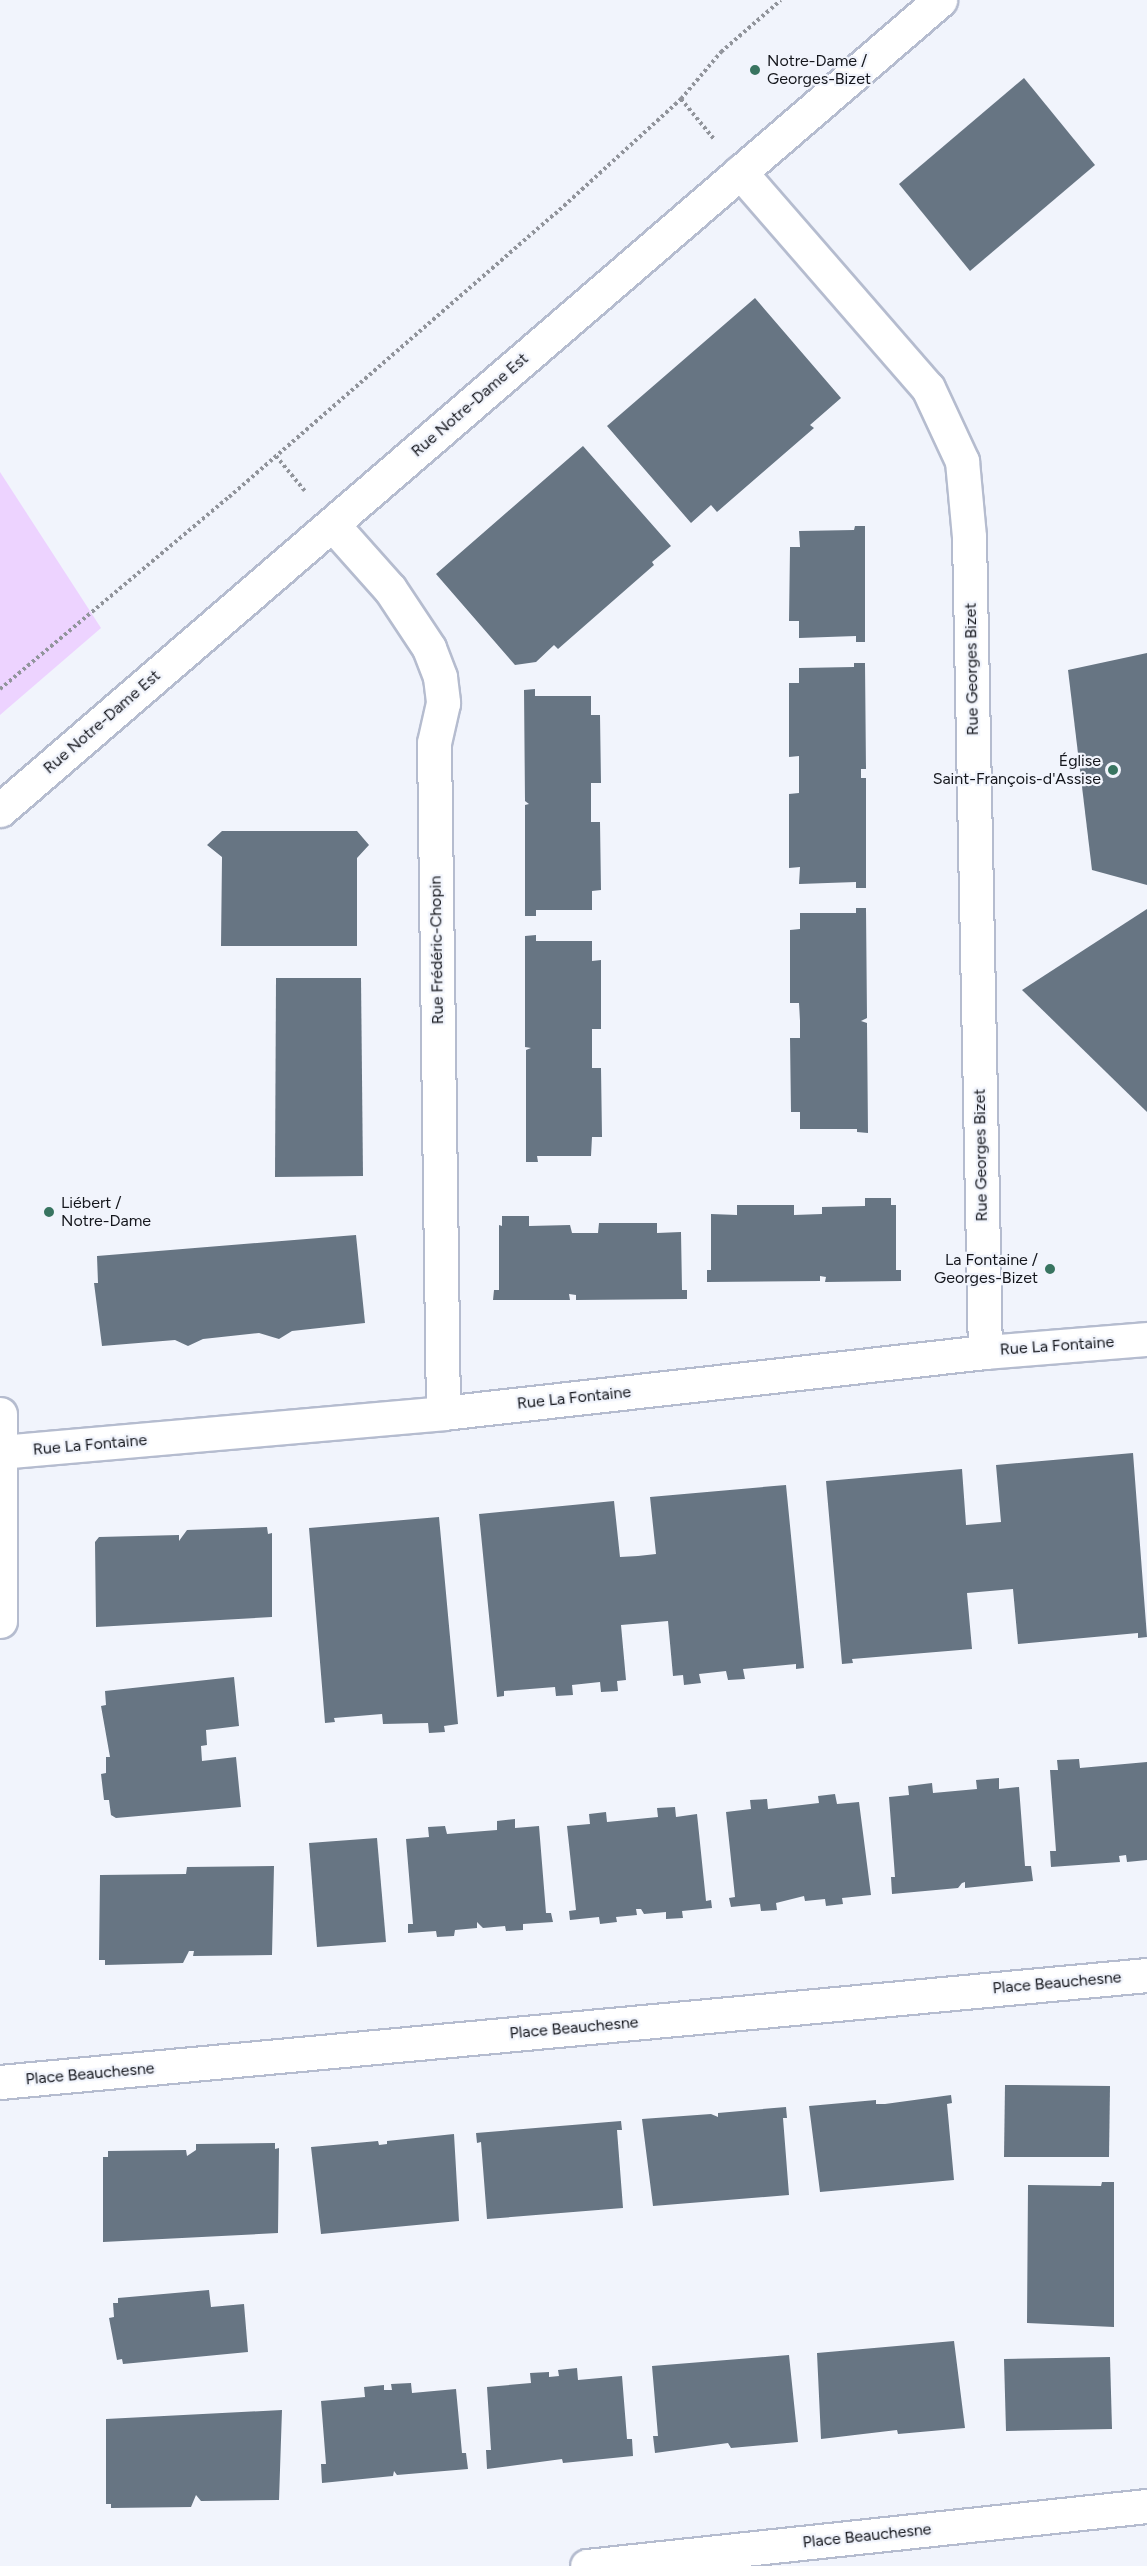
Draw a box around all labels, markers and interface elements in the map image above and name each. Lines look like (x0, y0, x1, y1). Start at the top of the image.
place label: Notre-Dame / Georges-Bizet (767, 51, 871, 89)
marker: Notre-Dame / Georges-Bizet (748, 63, 762, 77)
street label: Rue Notre-Dame Est (408, 349, 532, 461)
street label: Rue Georges Bizet (961, 602, 983, 736)
street label: Rue Notre-Dame Est (40, 666, 164, 778)
place label: Église Saint-François-d'Assise (933, 751, 1101, 789)
marker: Église Saint-François-d'Assise (1106, 763, 1120, 777)
street label: Rue Frédéric-Chopin (426, 875, 448, 1025)
street label: Rue Georges Bizet (970, 1088, 992, 1222)
place label: Liébert / Notre-Dame (61, 1193, 151, 1231)
marker: Liébert / Notre-Dame (42, 1205, 56, 1219)
place label: La Fontaine / Georges-Bizet (934, 1250, 1038, 1288)
marker: La Fontaine / Georges-Bizet (1043, 1262, 1057, 1276)
street label: Rue La Fontaine (999, 1332, 1115, 1360)
street label: Rue La Fontaine (516, 1382, 632, 1414)
street label: Rue La Fontaine (32, 1430, 148, 1460)
street label: Place Beauchesne (992, 1968, 1122, 1998)
street label: Place Beauchesne (509, 2013, 639, 2043)
street label: Place Beauchesne (25, 2059, 155, 2089)
street label: Place Beauchesne (802, 2520, 932, 2552)

